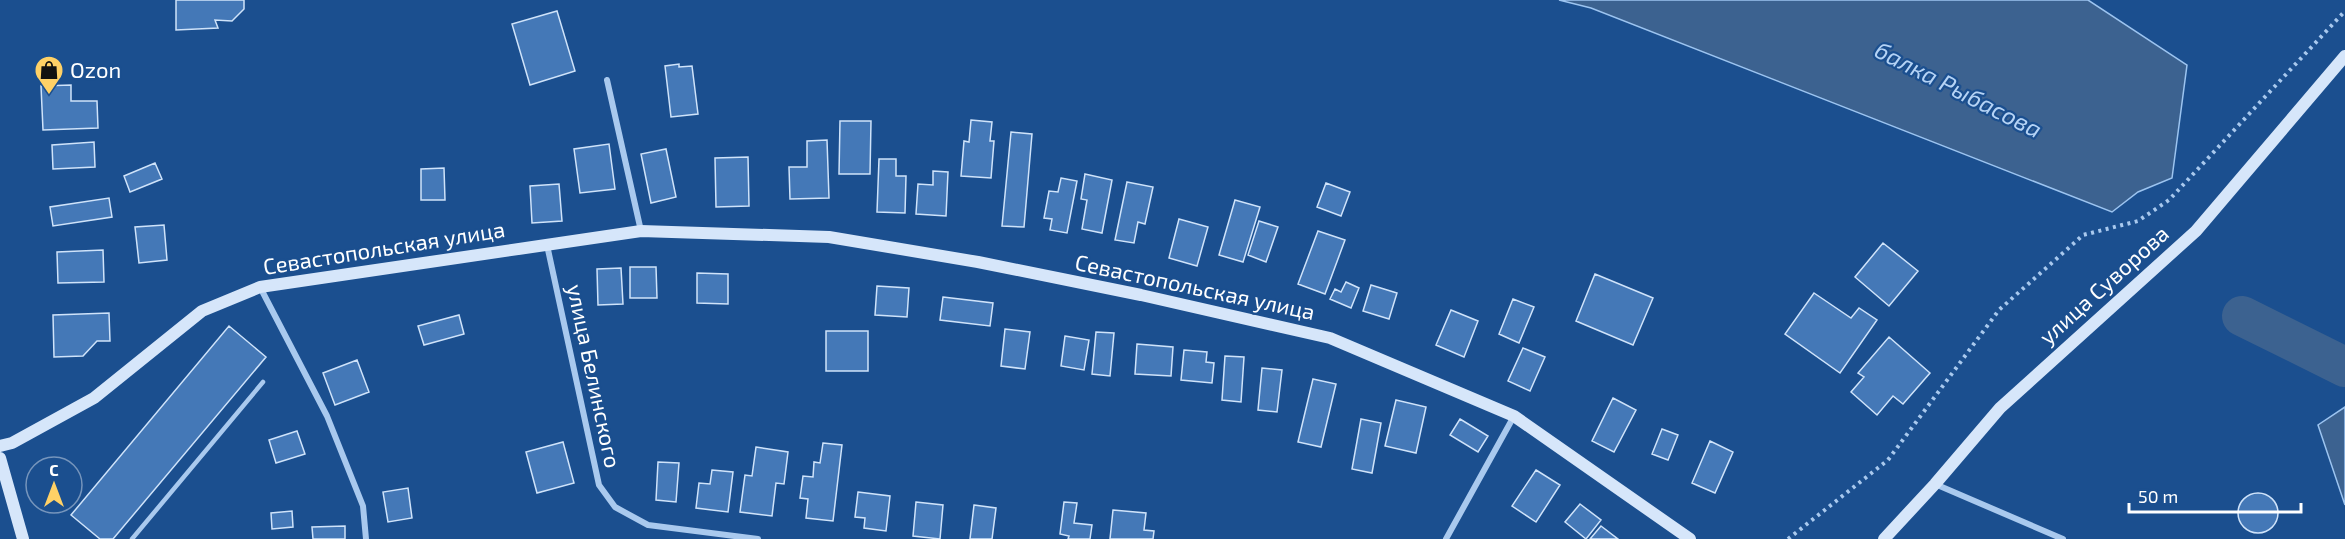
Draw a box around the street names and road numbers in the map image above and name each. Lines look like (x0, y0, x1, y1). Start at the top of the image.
street label: Севастопольская улица (261, 215, 507, 280)
street label: улица Суворова (2033, 219, 2174, 350)
street label: Севастопольская улица (1073, 248, 1317, 325)
street label: улица Белинского (562, 282, 627, 470)

